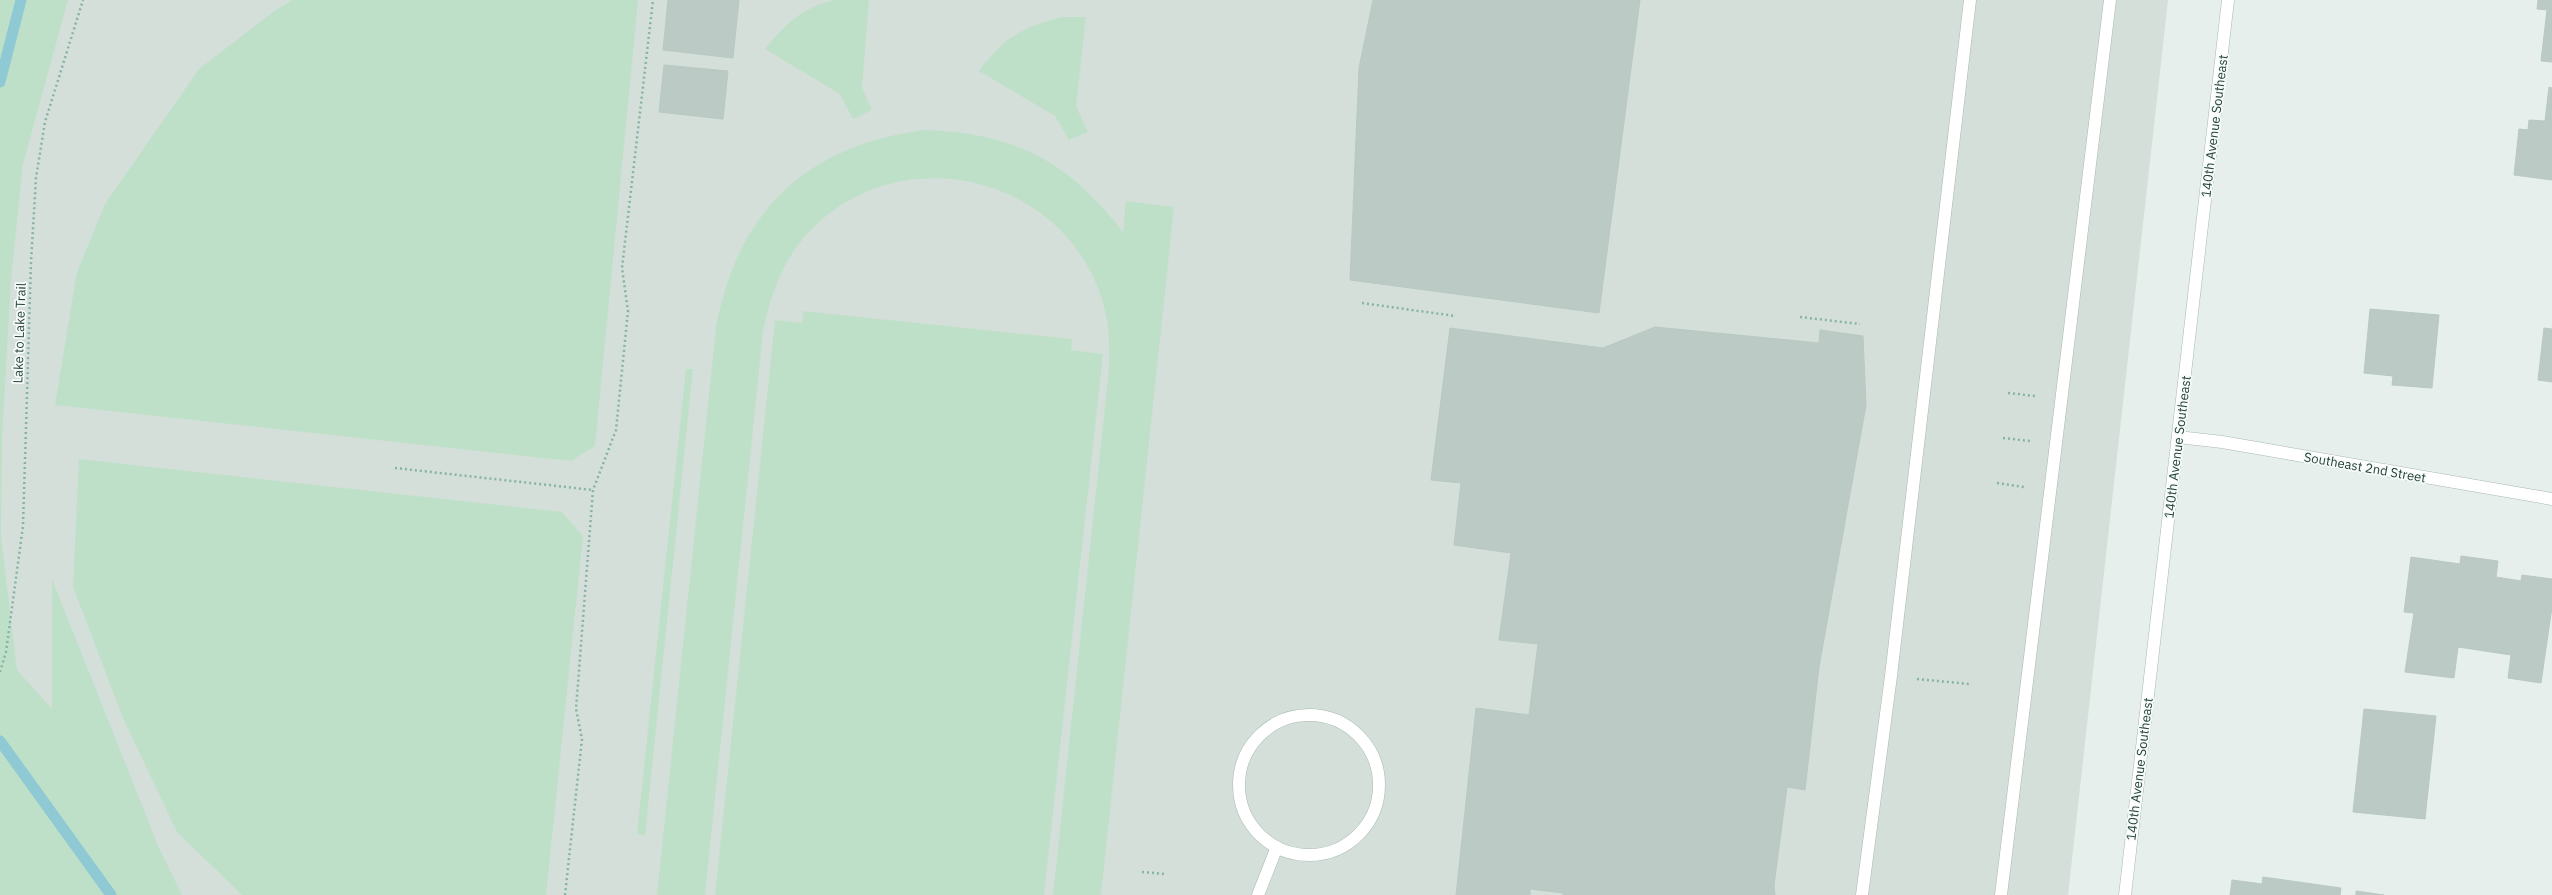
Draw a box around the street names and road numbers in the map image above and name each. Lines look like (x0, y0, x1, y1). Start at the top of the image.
street label: 140th Avenue Southeast (2197, 54, 2232, 199)
street label: Lake to Lake Trail (9, 282, 30, 384)
street label: 140th Avenue Southeast (2160, 375, 2195, 520)
street label: Southeast 2nd Street (2303, 448, 2427, 487)
street label: 140th Avenue Southeast (2122, 697, 2157, 842)

